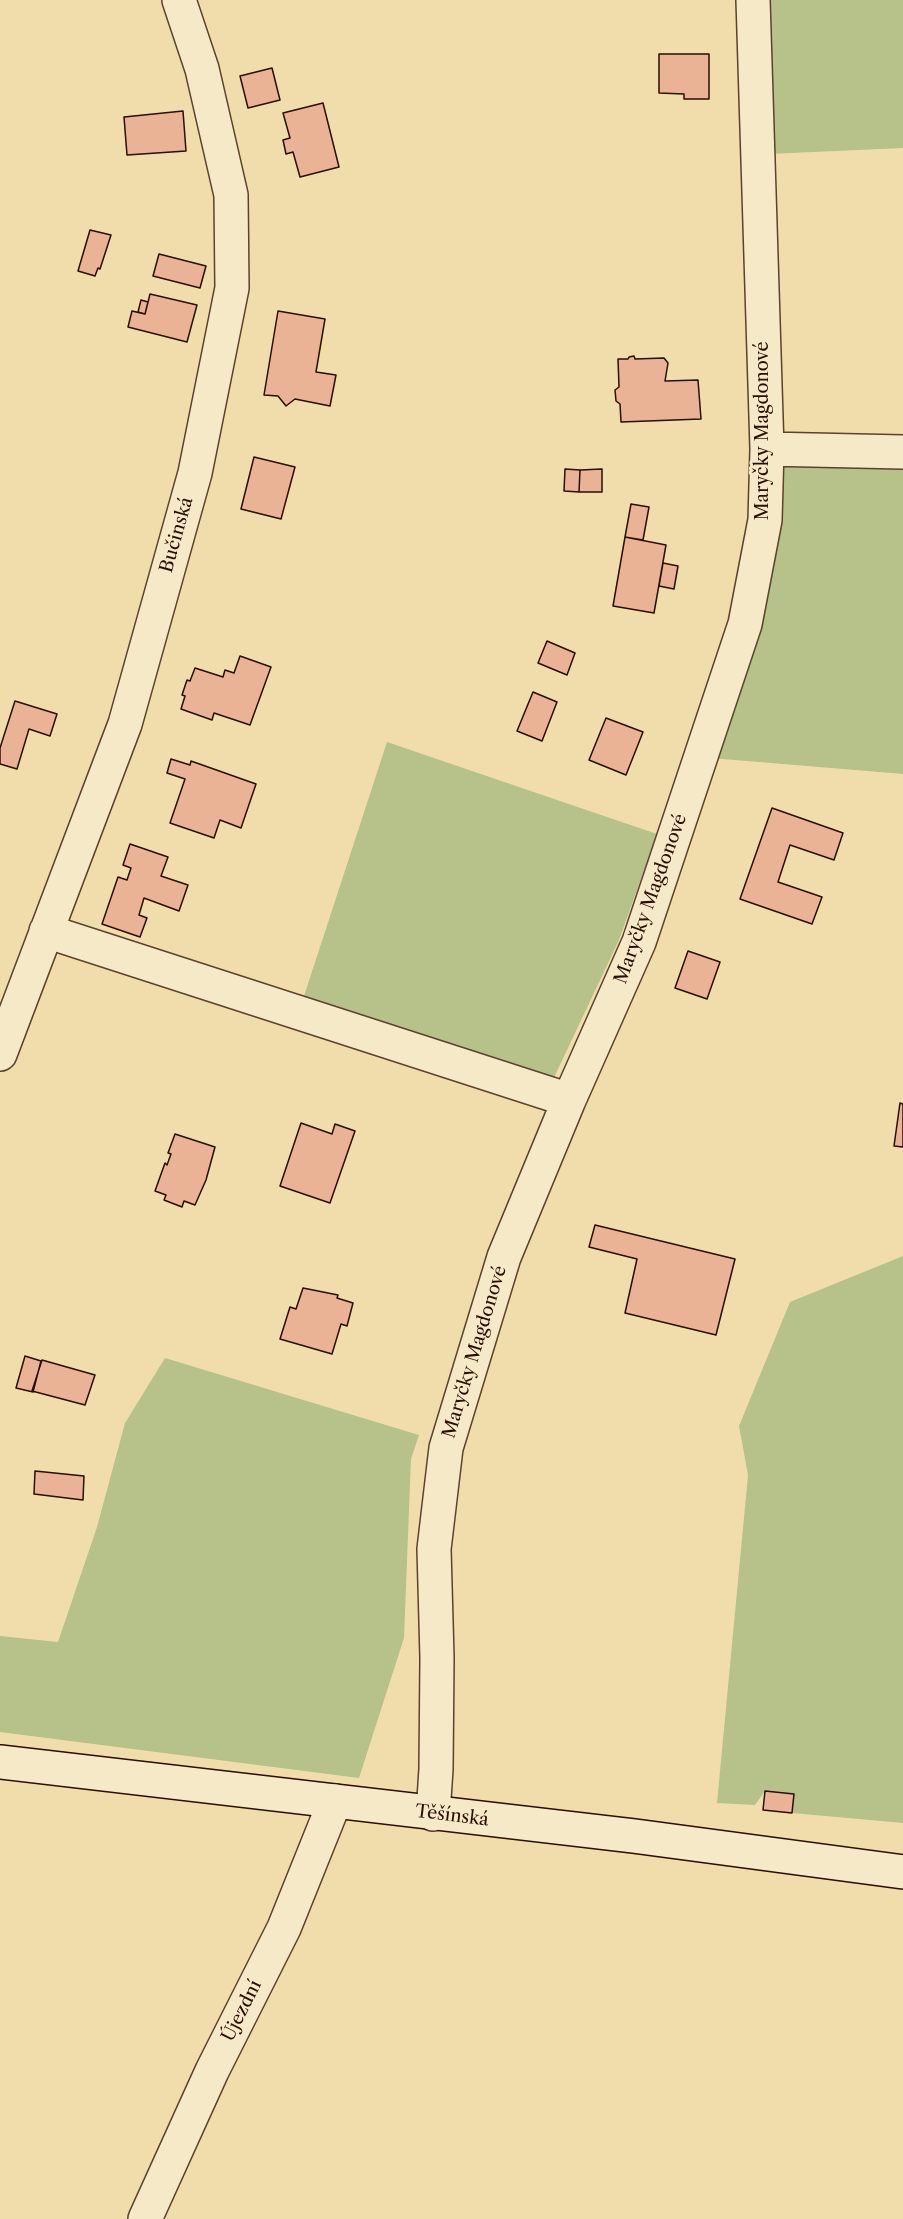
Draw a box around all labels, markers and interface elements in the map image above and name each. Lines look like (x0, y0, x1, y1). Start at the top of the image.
street label: Maryčky Magdonové (752, 341, 774, 521)
street label: Bučinská (156, 495, 198, 575)
street label: Maryčky Magdonové (610, 811, 692, 987)
street label: Maryčky Magdonové (438, 1263, 512, 1441)
street label: Těšínská (414, 1801, 490, 1831)
street label: Újezdní (217, 1977, 267, 2045)

